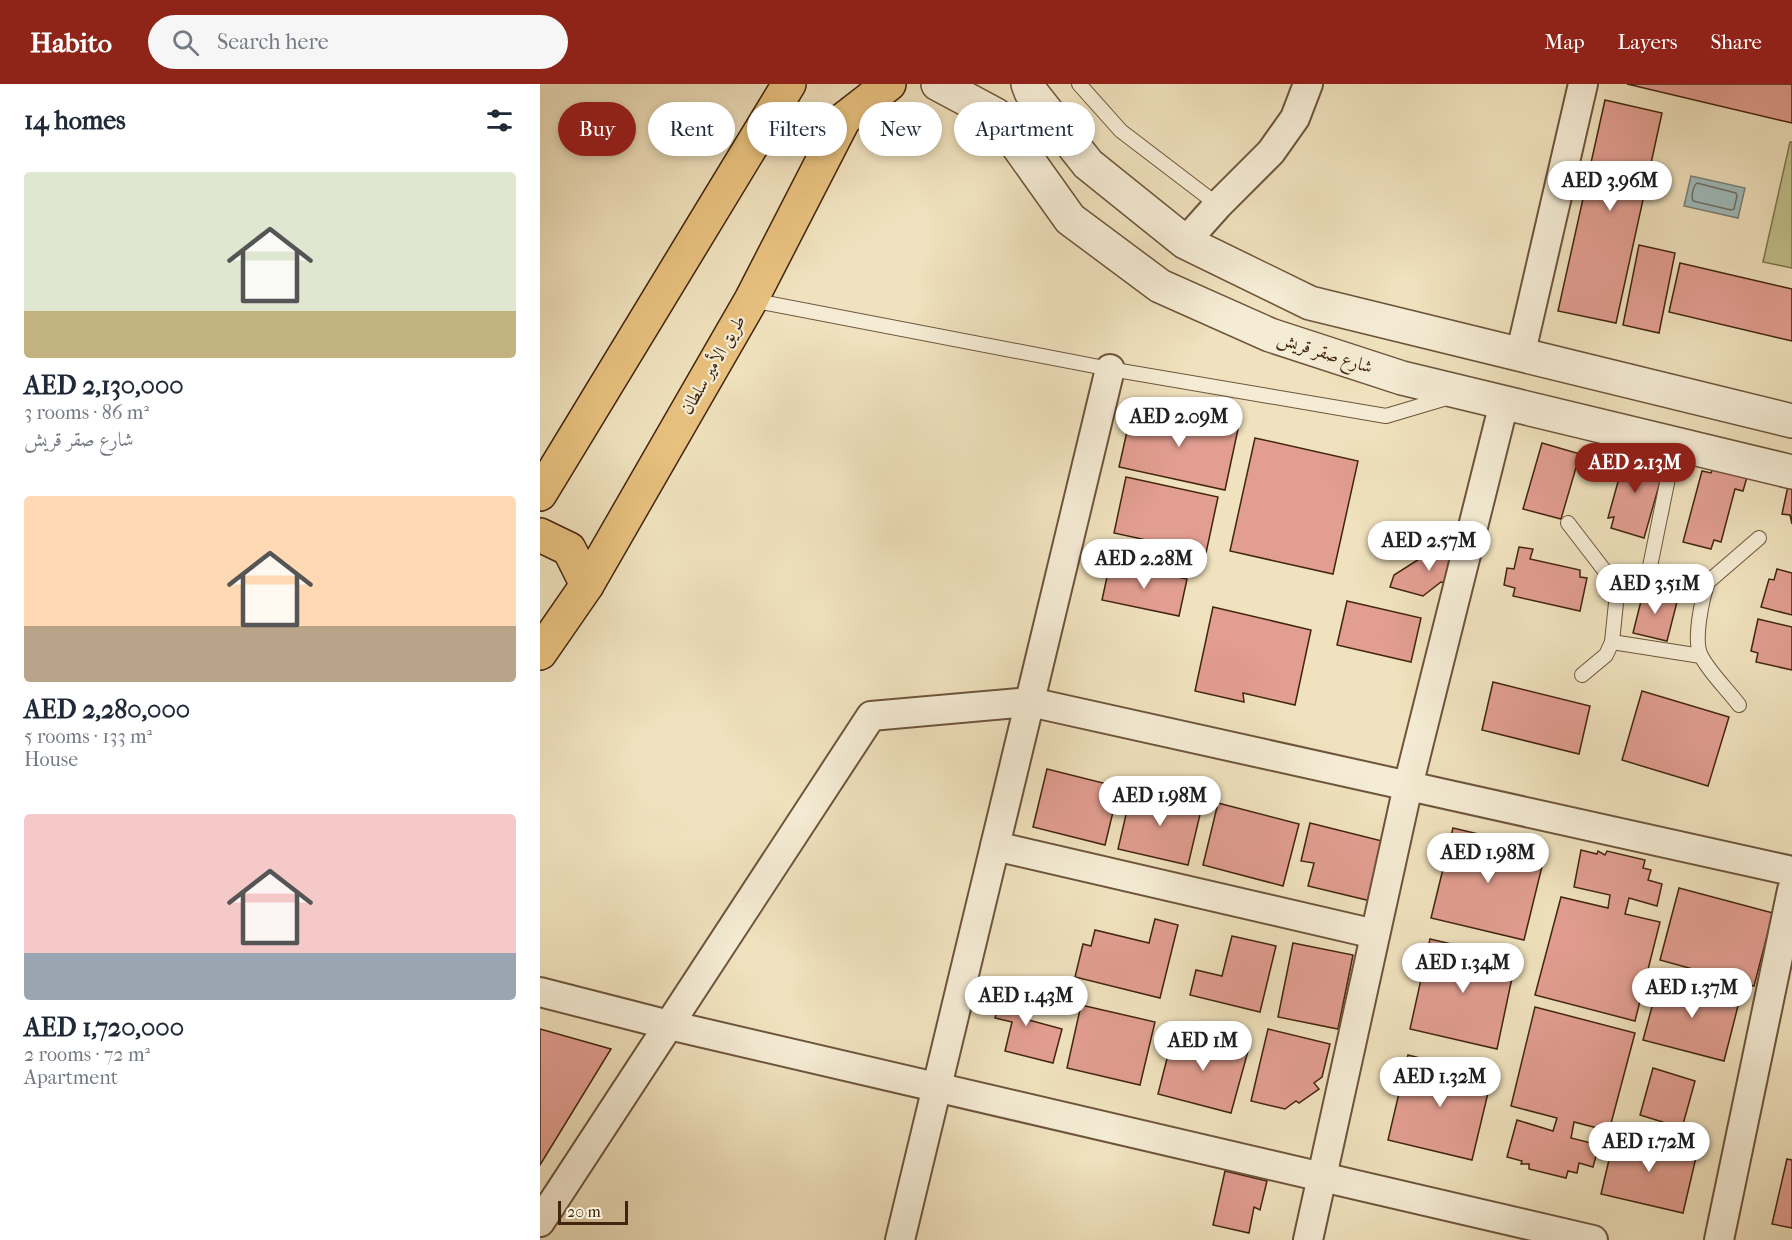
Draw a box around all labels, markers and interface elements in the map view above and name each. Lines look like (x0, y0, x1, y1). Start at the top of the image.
search box (148, 15, 568, 69)
text: Habito (30, 26, 112, 59)
icon: search (169, 26, 202, 59)
text: Search here (217, 29, 329, 55)
text: Map (1544, 30, 1585, 54)
text: Layers (1618, 30, 1677, 54)
text: Share (1710, 30, 1762, 54)
chip: Buy (558, 102, 636, 156)
chip: Rent (648, 102, 735, 156)
chip: Filters (747, 102, 847, 156)
chip: New (859, 102, 942, 156)
chip: Apartment (954, 102, 1095, 156)
icon: filters (483, 104, 516, 137)
text: 14 homes (24, 105, 126, 136)
pin: AED 3.96M (1541, 161, 1679, 212)
text: AED 3.96M (1562, 169, 1658, 192)
icon: home (216, 211, 324, 319)
street label: طريق الأمير سلطان (674, 310, 751, 419)
street label: شارع صقر قريش (1274, 328, 1375, 382)
text: AED 2,130,000 (24, 370, 184, 401)
pin: AED 2.09M (1110, 397, 1248, 448)
text: 3 rooms · 86 m² (24, 401, 149, 424)
text: AED 2.09M (1130, 405, 1228, 428)
text: شارع صقر قريش (24, 428, 134, 451)
pin: AED 2.13M (1566, 443, 1704, 494)
text: AED 2.13M (1589, 451, 1681, 474)
pin: AED 2.57M (1360, 521, 1498, 572)
text: AED 2.57M (1382, 529, 1476, 552)
icon: home (216, 535, 324, 643)
pin: AED 2.28M (1075, 539, 1213, 590)
text: AED 2.28M (1095, 547, 1193, 570)
pin: AED 3.51M (1586, 564, 1724, 615)
text: AED 3.51M (1610, 572, 1700, 595)
text: AED 2,280,000 (24, 694, 190, 725)
text: 5 rooms · 133 m² (24, 725, 152, 748)
text: House (24, 748, 78, 771)
pin: AED 1.98M (1091, 776, 1229, 827)
text: AED 1.98M (1113, 784, 1207, 807)
pin: AED 1.98M (1419, 833, 1557, 884)
text: AED 1.98M (1441, 841, 1535, 864)
icon: home (216, 853, 324, 961)
pin: AED 1.34M (1394, 943, 1532, 994)
text: AED 1.34M (1416, 951, 1510, 974)
pin: AED 1.37M (1623, 968, 1761, 1019)
pin: AED 1.43M (957, 976, 1095, 1027)
text: AED 1.37M (1646, 976, 1738, 999)
text: AED 1.43M (979, 984, 1073, 1007)
text: AED 1,720,000 (24, 1012, 184, 1043)
pin: AED 1M (1154, 1021, 1252, 1072)
text: AED 1M (1168, 1029, 1238, 1052)
text: 2 rooms · 72 m² (24, 1043, 150, 1066)
pin: AED 1.32M (1371, 1057, 1509, 1108)
text: AED 1.32M (1394, 1065, 1486, 1088)
text: Apartment (24, 1066, 118, 1089)
pin: AED 1.72M (1580, 1122, 1718, 1173)
text: AED 1.72M (1603, 1130, 1695, 1153)
scale bar (558, 1198, 628, 1226)
text: 20 m (567, 1202, 601, 1221)

